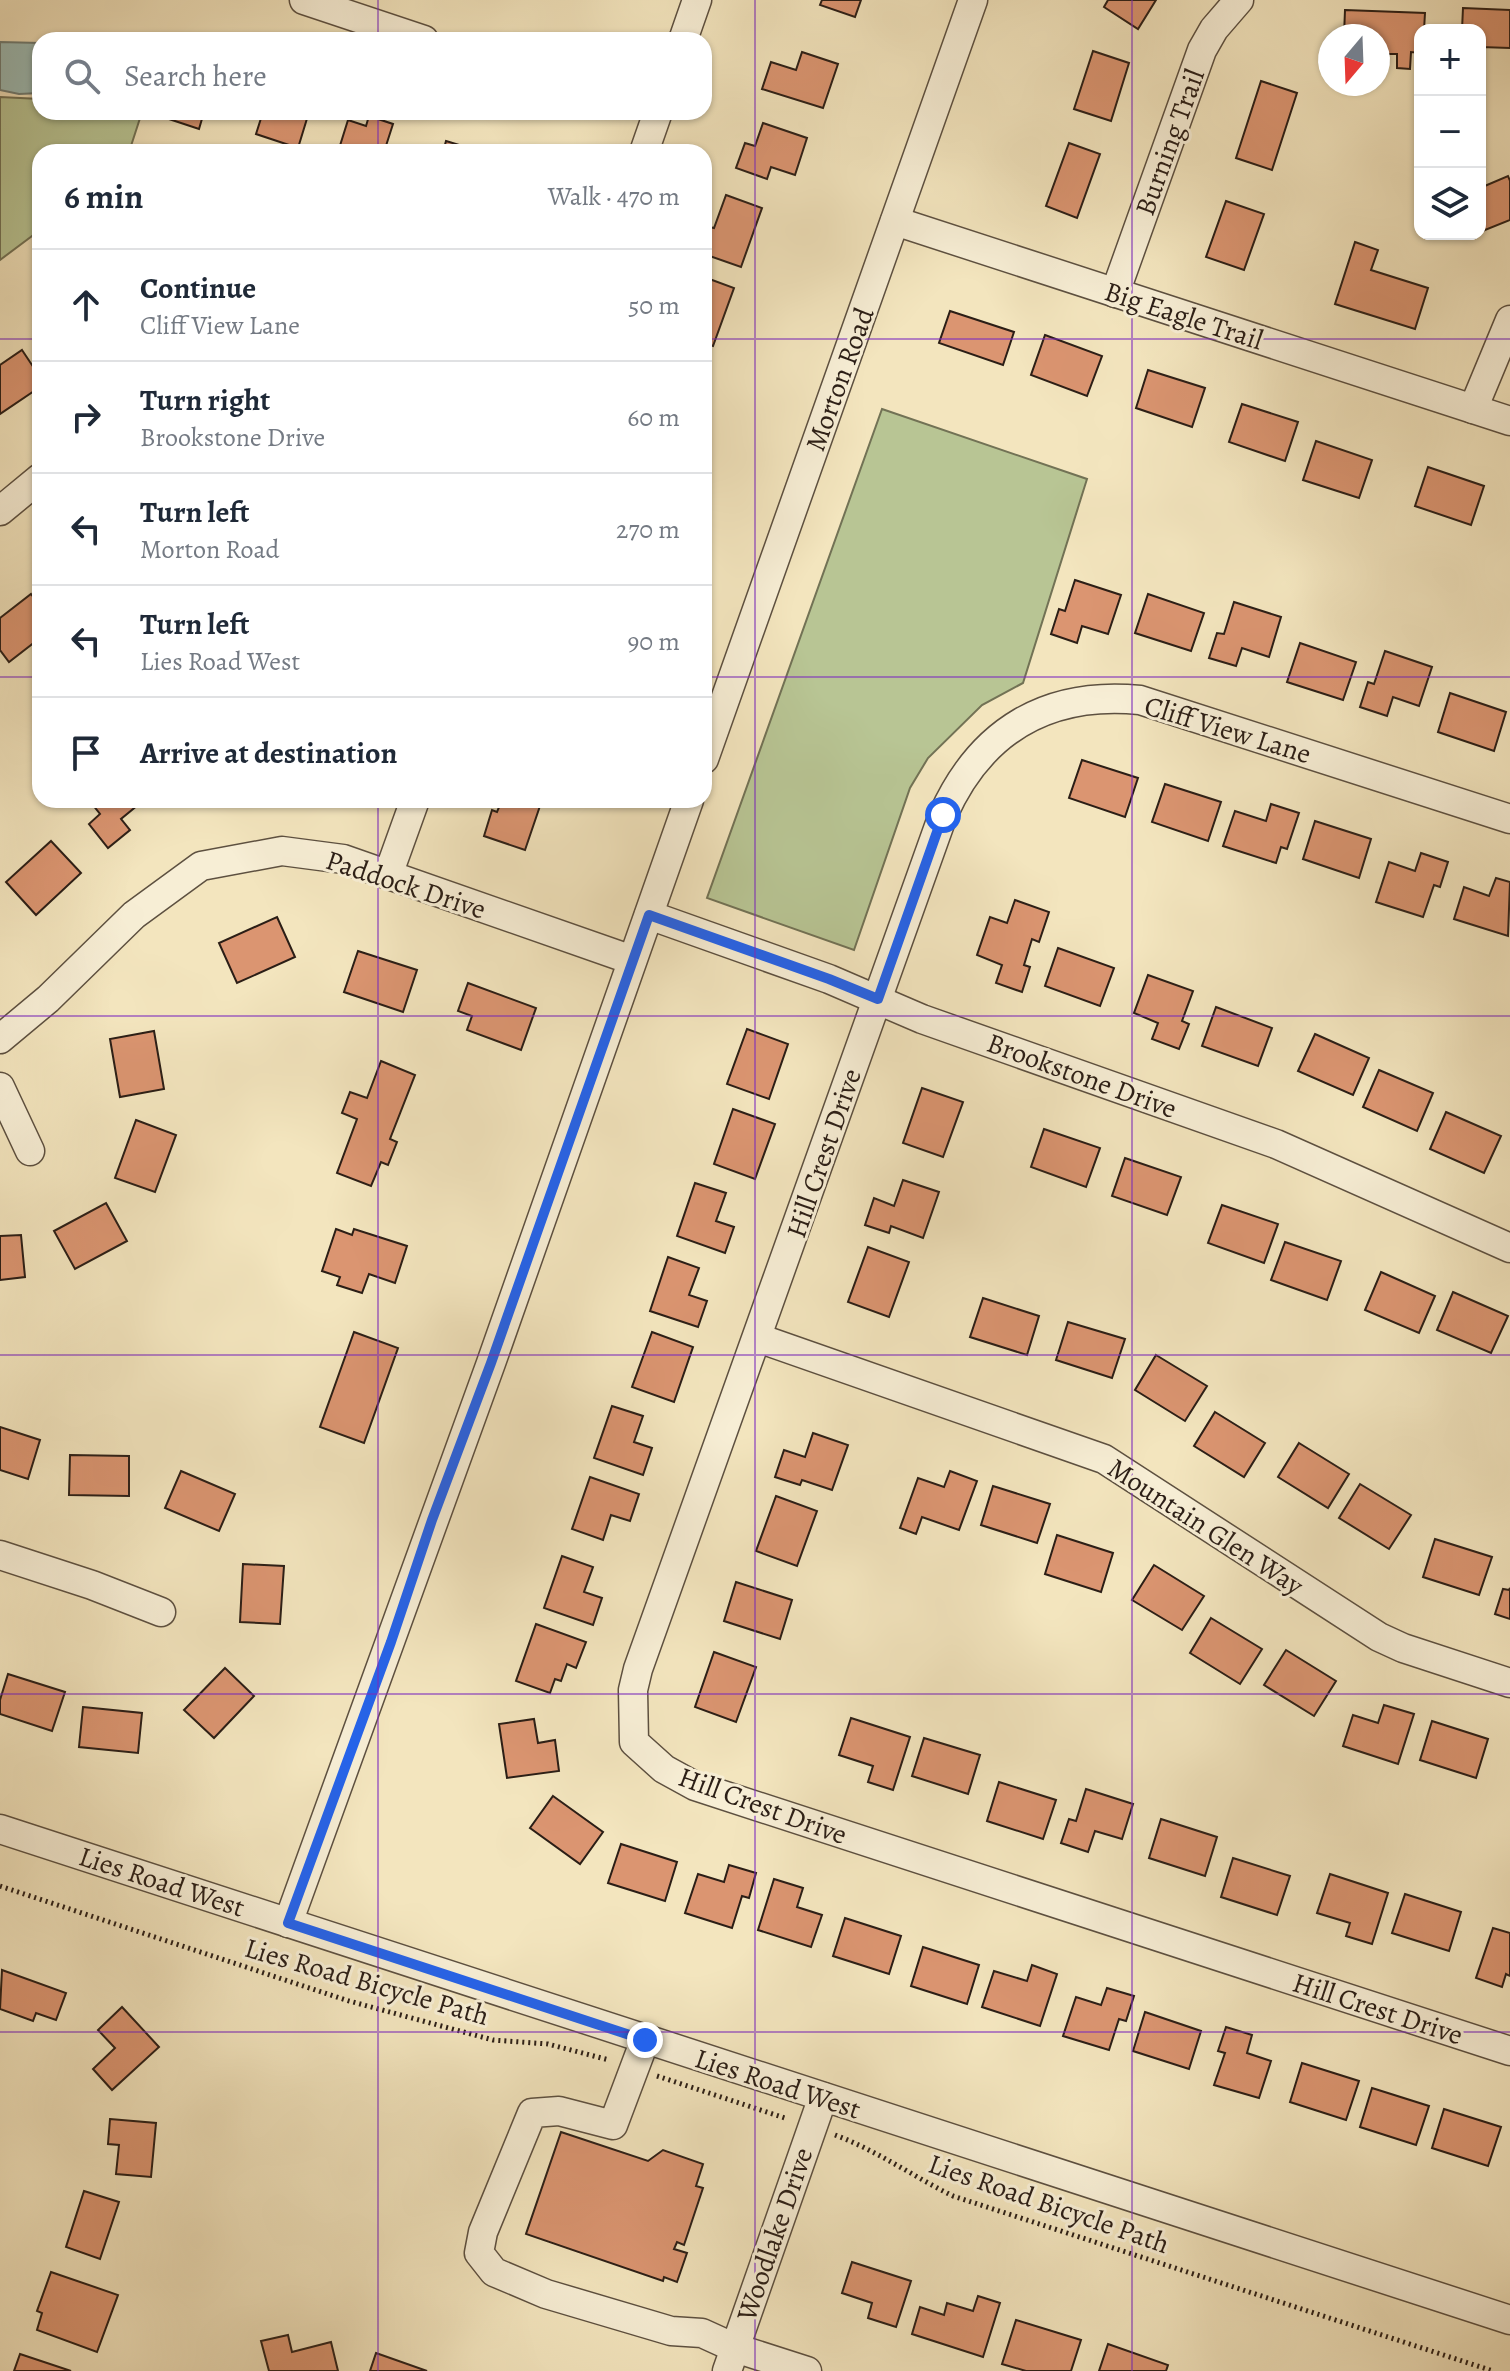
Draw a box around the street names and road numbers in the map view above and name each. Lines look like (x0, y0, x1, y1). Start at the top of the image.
street label: Burning Trail (1126, 64, 1214, 221)
street label: Big Eagle Trail (1100, 272, 1268, 359)
street label: Morton Road (796, 301, 884, 456)
street label: Cliff View Lane (1140, 687, 1316, 773)
street label: Paddock Drive (321, 841, 491, 929)
street label: Brookstone Drive (981, 1024, 1182, 1128)
street label: Hill Crest Drive (777, 1064, 871, 1243)
street label: Mountain Glen Way (1100, 1449, 1311, 1605)
street label: Hill Crest Drive (673, 1758, 852, 1854)
street label: Lies Road West (74, 1837, 250, 1927)
street label: Lies Road Bicycle Path (240, 1929, 493, 2035)
street label: Hill Crest Drive (1288, 1964, 1468, 2054)
street label: Lies Road West (690, 2039, 866, 2129)
street label: Woodlake Drive (727, 2143, 822, 2327)
street label: Lies Road Bicycle Path (923, 2145, 1174, 2263)

